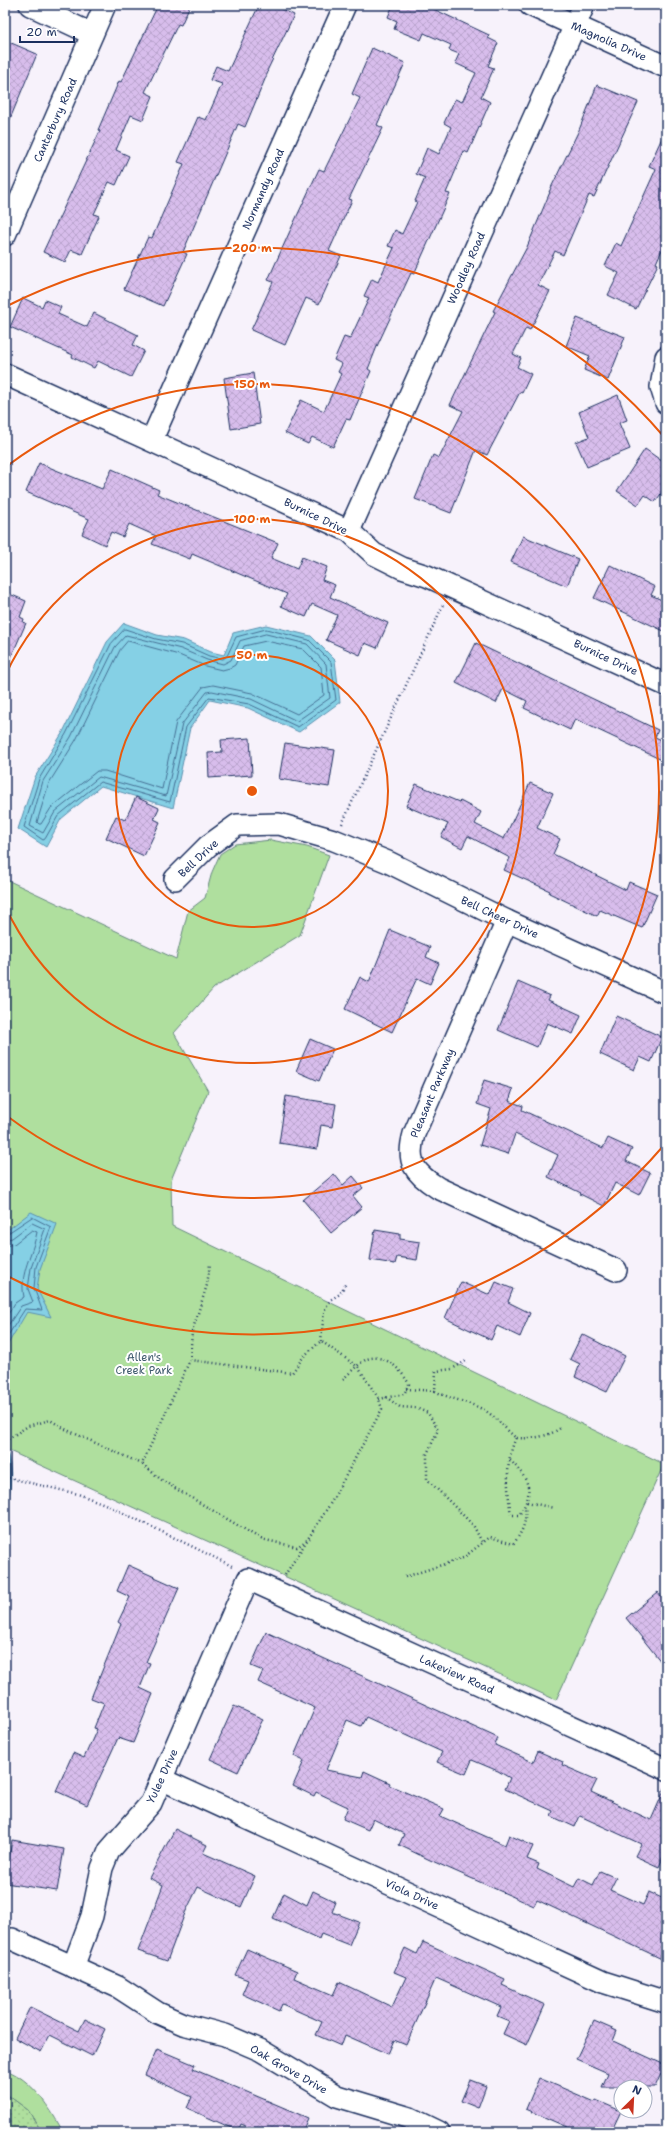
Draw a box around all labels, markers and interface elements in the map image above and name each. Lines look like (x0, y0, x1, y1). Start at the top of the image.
scale bar (20, 18, 74, 44)
street label: Magnolia Drive (569, 18, 649, 65)
text: 20 m (26, 24, 57, 40)
street label: Canterbury Road (30, 76, 81, 165)
street label: Normandy Road (239, 146, 288, 232)
street label: Woodley Road (444, 230, 489, 307)
text: 200 m (232, 240, 272, 256)
text: 150 m (234, 376, 270, 392)
street label: Burnice Drive (281, 494, 350, 538)
text: 100 m (234, 511, 271, 527)
street label: Burnice Drive (571, 636, 640, 679)
text: 50 m (237, 647, 268, 663)
centre of rings (245, 784, 259, 798)
street label: Bell Drive (175, 836, 222, 881)
street label: Bell Cheer Drive (458, 893, 541, 942)
street label: Pleasant Parkway (407, 1046, 458, 1140)
park label: Allen's Creek Park (116, 1350, 172, 1378)
street label: Lakeview Road (417, 1651, 497, 1698)
street label: Yulee Drive (143, 1746, 182, 1806)
street label: Viola Drive (382, 1875, 441, 1913)
street label: Oak Grove Drive (247, 2041, 330, 2098)
north arrow (613, 2079, 653, 2119)
text: N (630, 2082, 644, 2099)

